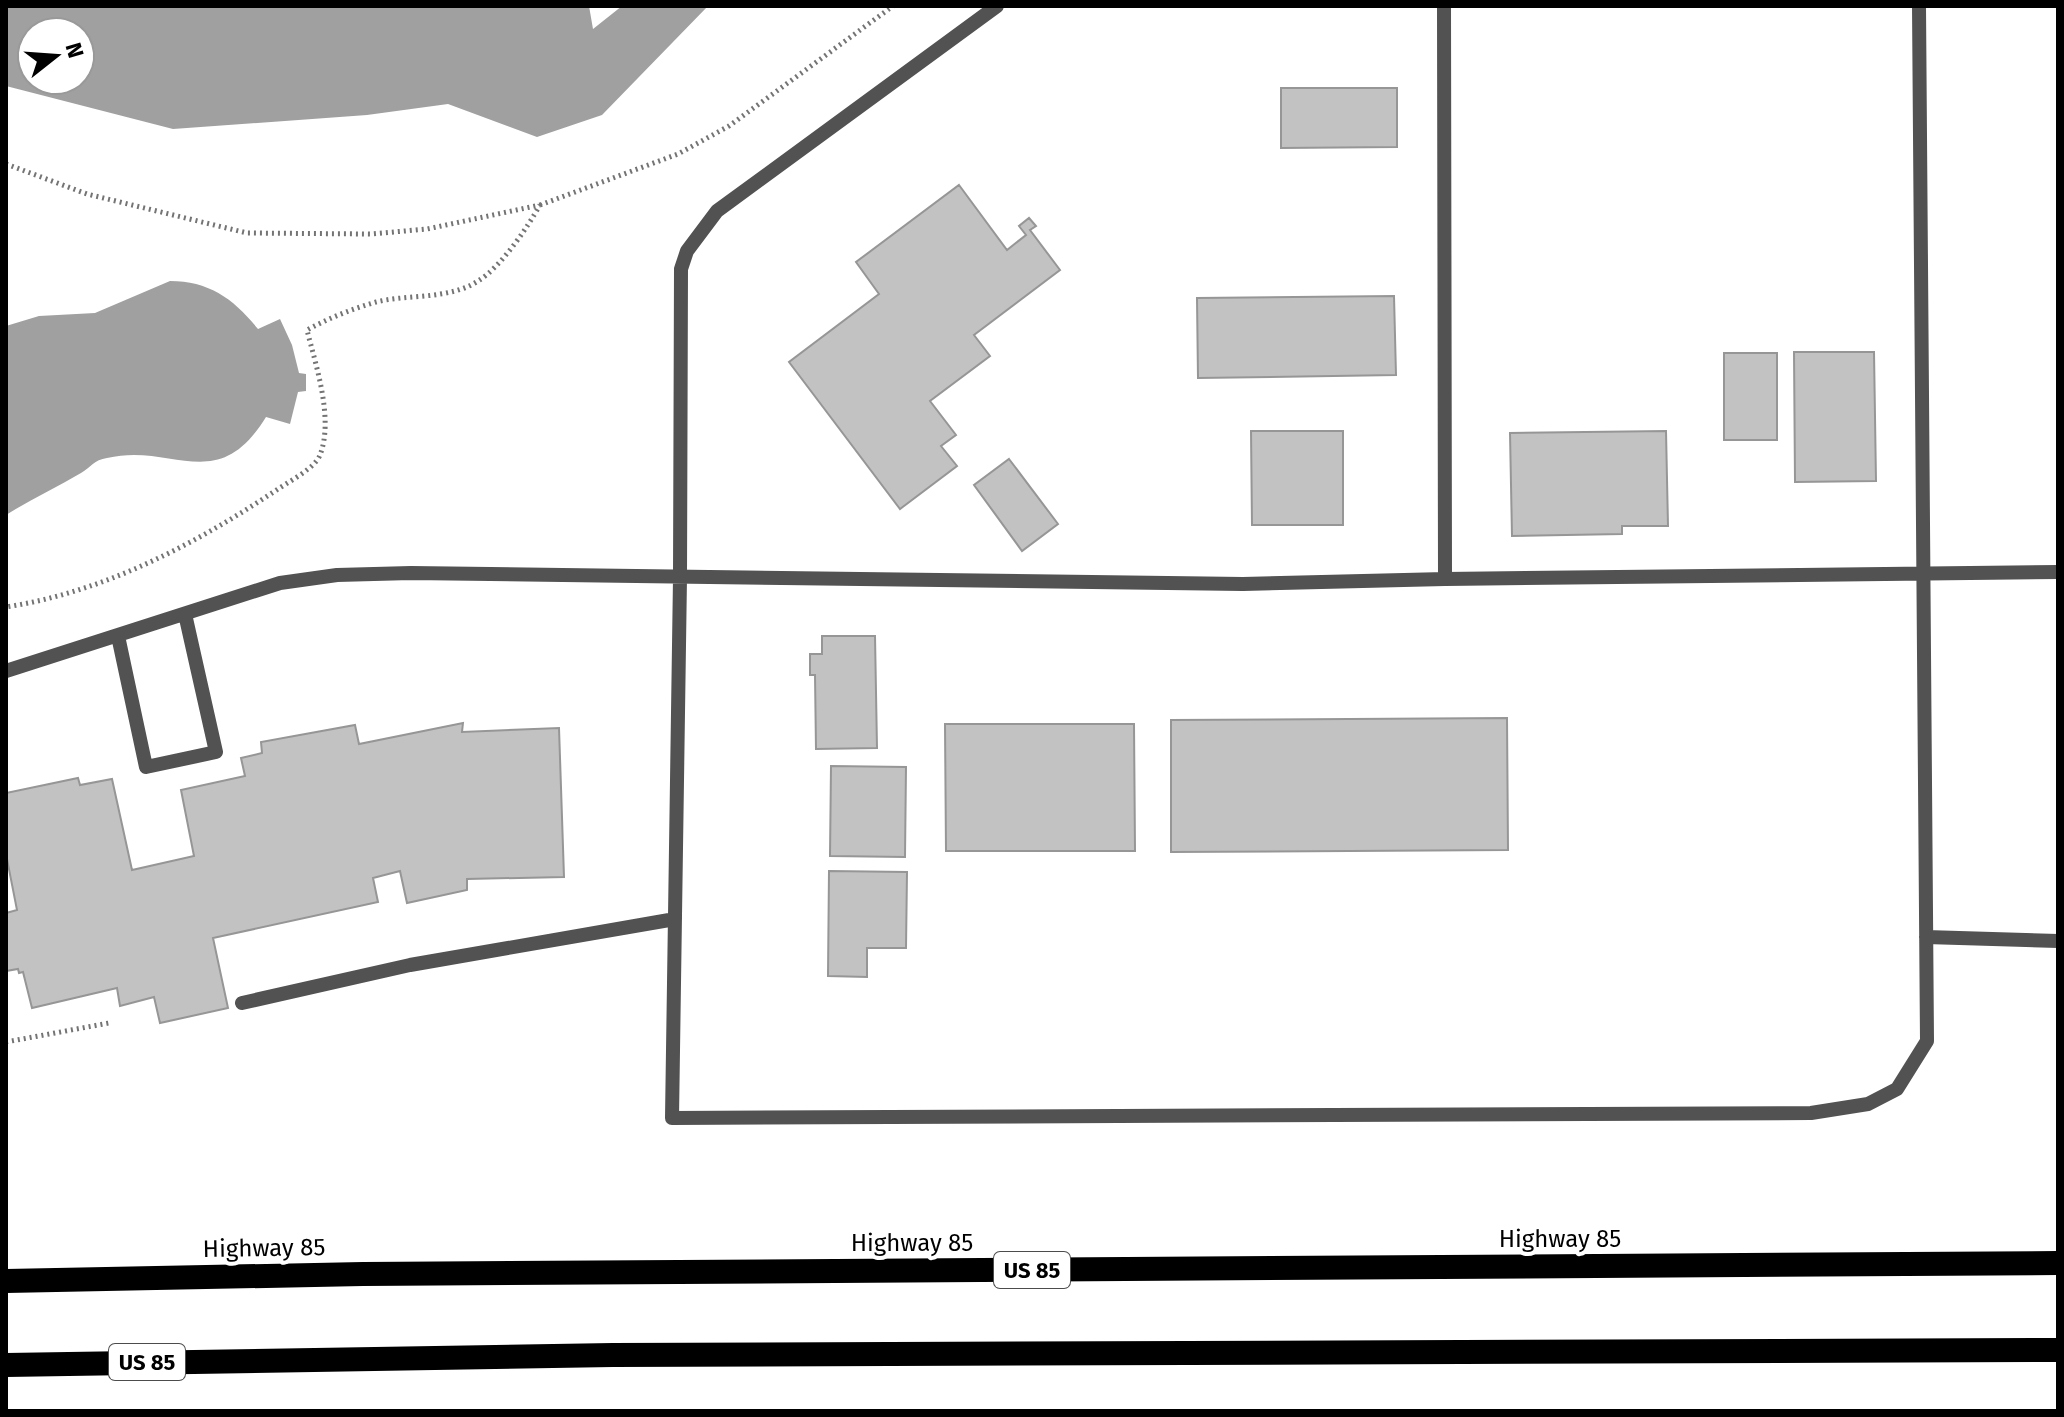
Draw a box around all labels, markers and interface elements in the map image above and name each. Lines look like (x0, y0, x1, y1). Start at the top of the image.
north arrow (16, 16, 96, 96)
text: N (60, 39, 90, 61)
street label: Highway 85 (1499, 1225, 1621, 1253)
street label: Highway 85 (851, 1229, 973, 1257)
street label: Highway 85 (202, 1233, 326, 1263)
road number: US 85 (994, 1252, 1070, 1288)
road number: US 85 (109, 1344, 185, 1380)

